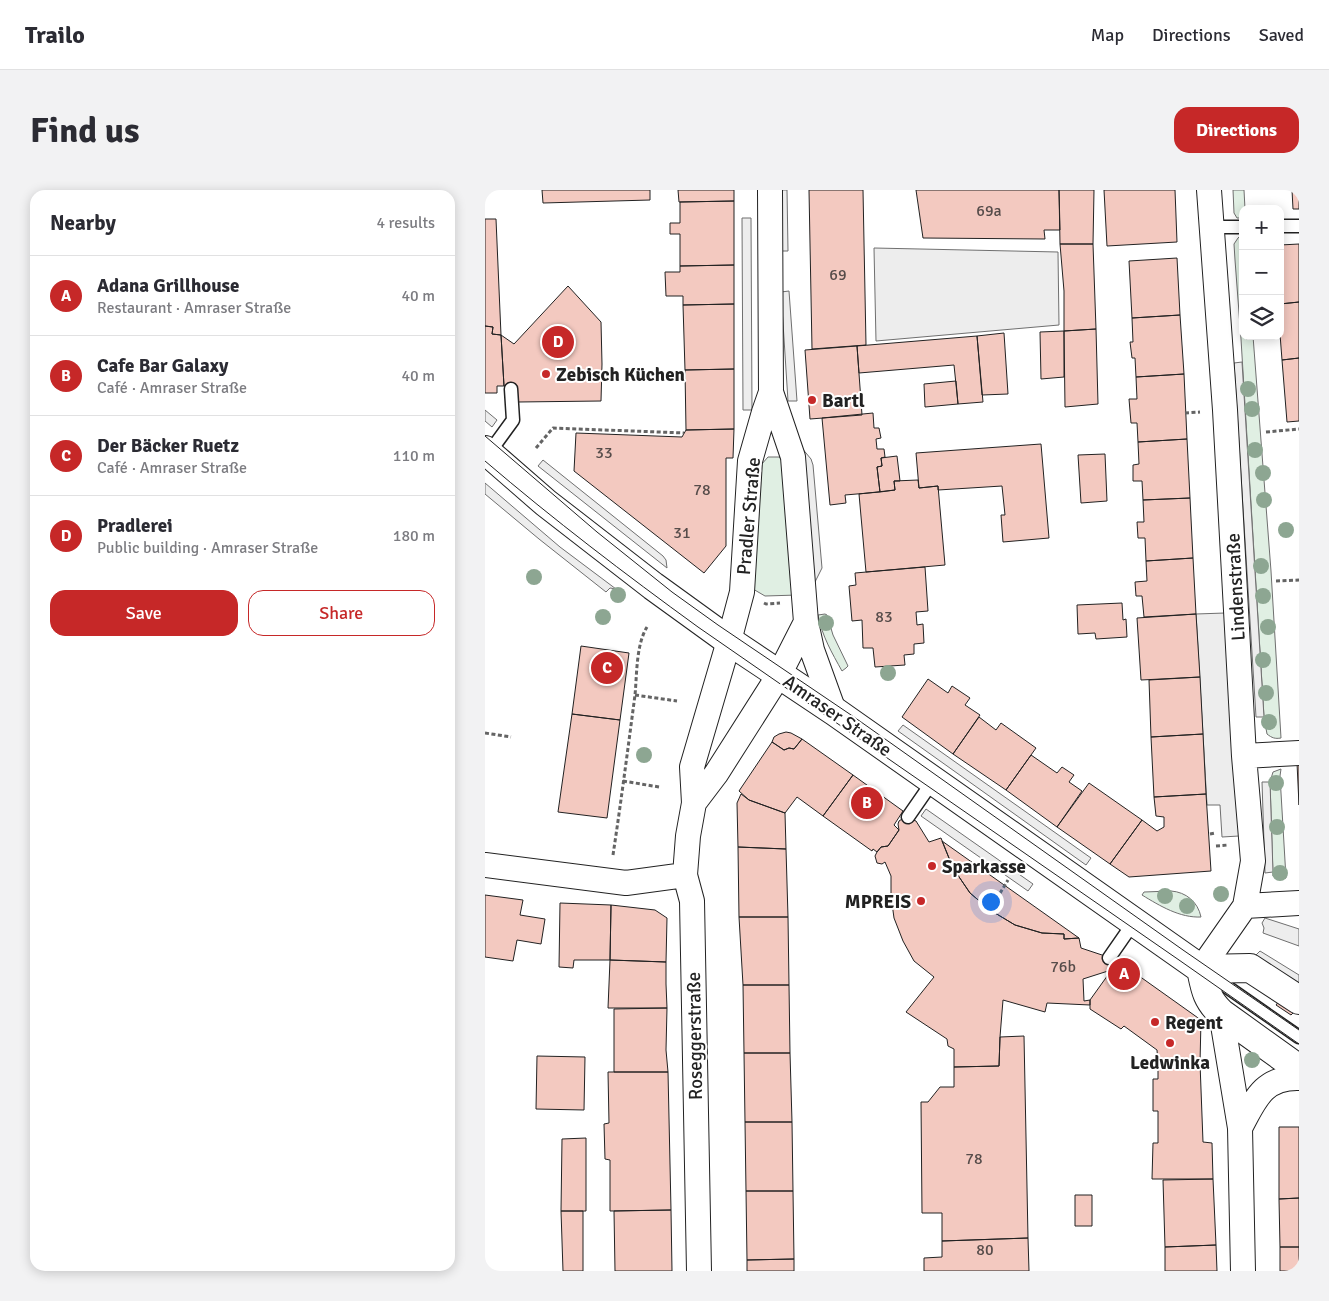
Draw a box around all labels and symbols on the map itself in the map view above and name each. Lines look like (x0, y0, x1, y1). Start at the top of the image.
house number: 69a (976, 201, 1002, 221)
house number: 69 (829, 265, 847, 285)
pin: D (542, 323, 574, 361)
place label: Zebisch Küchen (556, 363, 685, 387)
marker: Zebisch Küchen (540, 368, 552, 380)
place label: Bartl (822, 389, 865, 413)
marker: Bartl (806, 394, 818, 406)
house number: 33 (595, 443, 613, 463)
street label: Pradler Straße (732, 456, 766, 576)
house number: 78 (693, 480, 711, 500)
house number: 31 (673, 523, 691, 543)
street label: Lindenstraße (1221, 532, 1251, 641)
house number: 83 (875, 607, 893, 627)
pin: C (591, 649, 623, 687)
street label: Amraser Straße (778, 669, 896, 762)
pin: B (851, 784, 883, 822)
place label: Sparkasse (942, 855, 1026, 879)
marker: Sparkasse (926, 860, 938, 872)
your location (978, 889, 1004, 915)
place label: MPREIS (845, 890, 911, 914)
marker: MPREIS (915, 895, 927, 907)
pin: A (1108, 955, 1140, 993)
house number: 76b (1050, 957, 1076, 977)
street label: Roseggerstraße (682, 972, 708, 1100)
place label: Regent (1165, 1011, 1223, 1035)
marker: Regent (1149, 1016, 1161, 1028)
marker: Ledwinka (1164, 1037, 1176, 1049)
place label: Ledwinka (1130, 1051, 1210, 1075)
house number: 78 (965, 1149, 983, 1169)
house number: 80 (976, 1240, 994, 1260)

